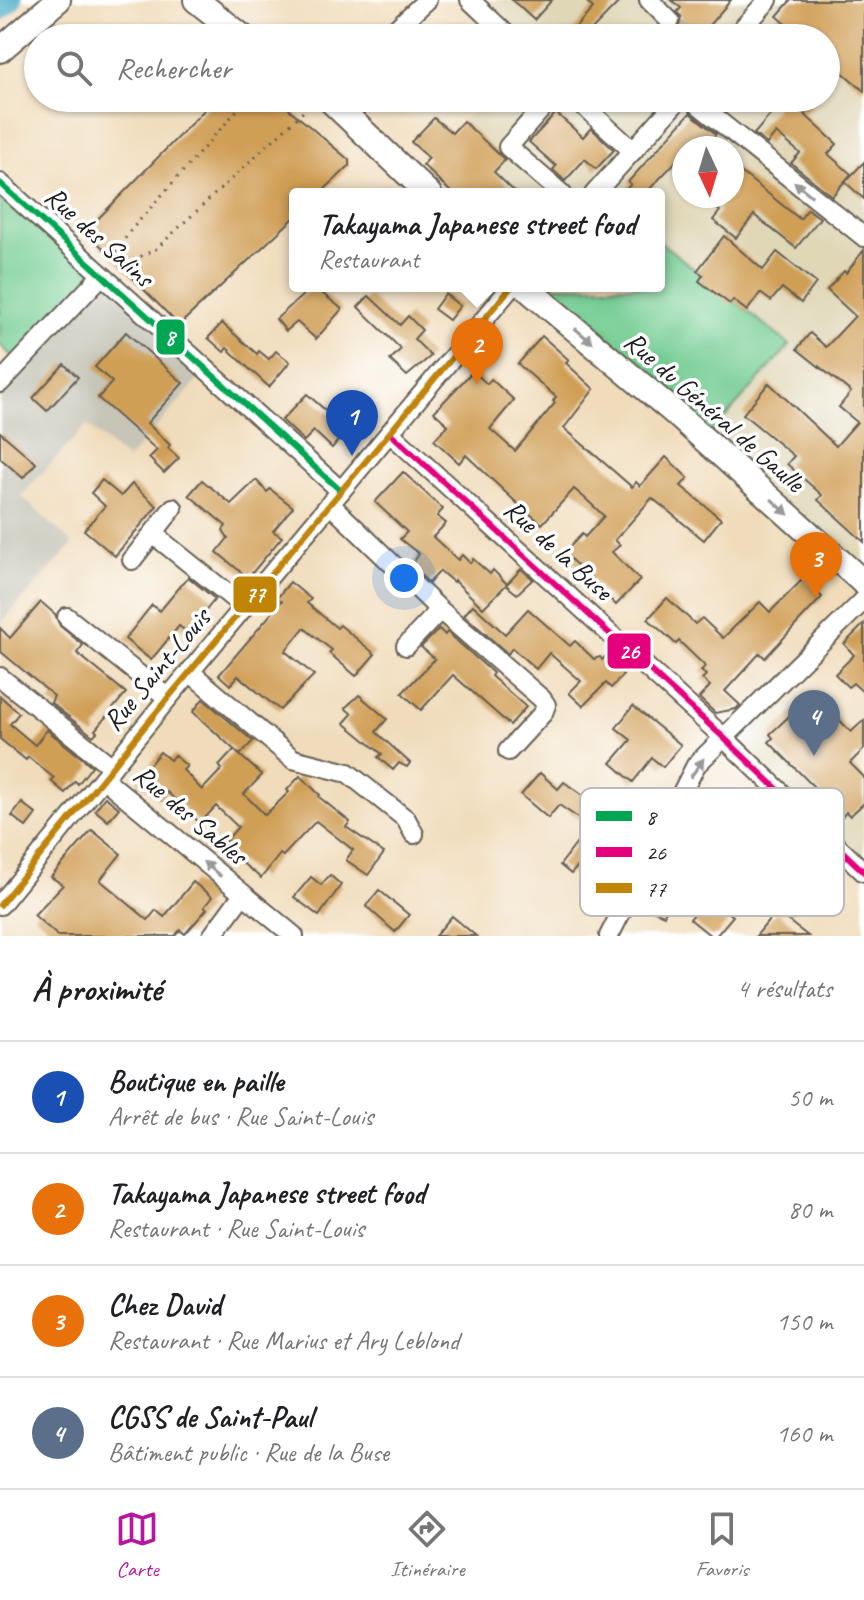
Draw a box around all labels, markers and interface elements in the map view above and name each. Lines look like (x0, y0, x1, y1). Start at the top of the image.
search box (24, 24, 840, 112)
icon: search (52, 46, 96, 90)
text: Rechercher (116, 49, 231, 87)
north arrow (672, 136, 744, 208)
street label: Rue des Salins (38, 178, 163, 296)
one-way arrow (793, 181, 813, 198)
popup (289, 188, 665, 292)
text: Takayama Japanese street food (319, 205, 635, 243)
text: Restaurant (319, 243, 419, 276)
line badge: 8 (155, 318, 186, 356)
pin: 2 (451, 318, 503, 384)
street label: Rue du Général de Gaulle (617, 323, 814, 501)
text: 8 (165, 324, 178, 352)
one-way arrow (573, 327, 593, 344)
pin: 1 (326, 390, 378, 456)
street label: Rue de la Buse (497, 491, 622, 609)
one-way arrow (769, 498, 789, 515)
pin: 3 (790, 532, 842, 598)
your location (384, 558, 424, 598)
line badge: 77 (232, 575, 278, 614)
text: 77 (245, 581, 267, 609)
street label: Rue Saint-Louis (95, 599, 219, 738)
line badge: 26 (606, 632, 652, 670)
text: 26 (619, 638, 641, 666)
pin: 4 (788, 690, 840, 756)
street label: Rue des Sables (127, 757, 257, 874)
one-way arrow (689, 757, 704, 778)
legend (580, 788, 844, 916)
text: 8 (646, 803, 658, 831)
text: 26 (646, 839, 667, 867)
one-way arrow (202, 861, 222, 878)
text: 77 (646, 875, 667, 903)
text: À proximité (32, 967, 161, 1010)
text: 4 résultats (737, 972, 832, 1005)
text: Boutique en paille (108, 1062, 284, 1100)
text: 1 (52, 1081, 64, 1114)
text: 50 m (788, 1081, 832, 1114)
text: Arrêt de bus · Rue Saint-Louis (108, 1100, 373, 1133)
text: Takayama Japanese street food (108, 1174, 425, 1212)
text: 2 (52, 1193, 64, 1226)
text: 80 m (788, 1193, 832, 1226)
text: Restaurant · Rue Saint-Louis (108, 1212, 364, 1245)
text: Chez David (108, 1286, 221, 1324)
text: 3 (52, 1305, 64, 1338)
text: 150 m (776, 1305, 832, 1338)
text: Restaurant · Rue Marius et Ary Leblond (108, 1324, 459, 1357)
text: CGSS de Saint-Paul (108, 1398, 312, 1436)
text: 4 (52, 1417, 64, 1450)
text: 160 m (776, 1417, 832, 1450)
text: Bâtiment public · Rue de la Buse (108, 1436, 389, 1469)
tab: Carte (115, 1507, 159, 1583)
tab: Itinéraire (390, 1507, 465, 1583)
tab: Favoris (695, 1507, 749, 1583)

